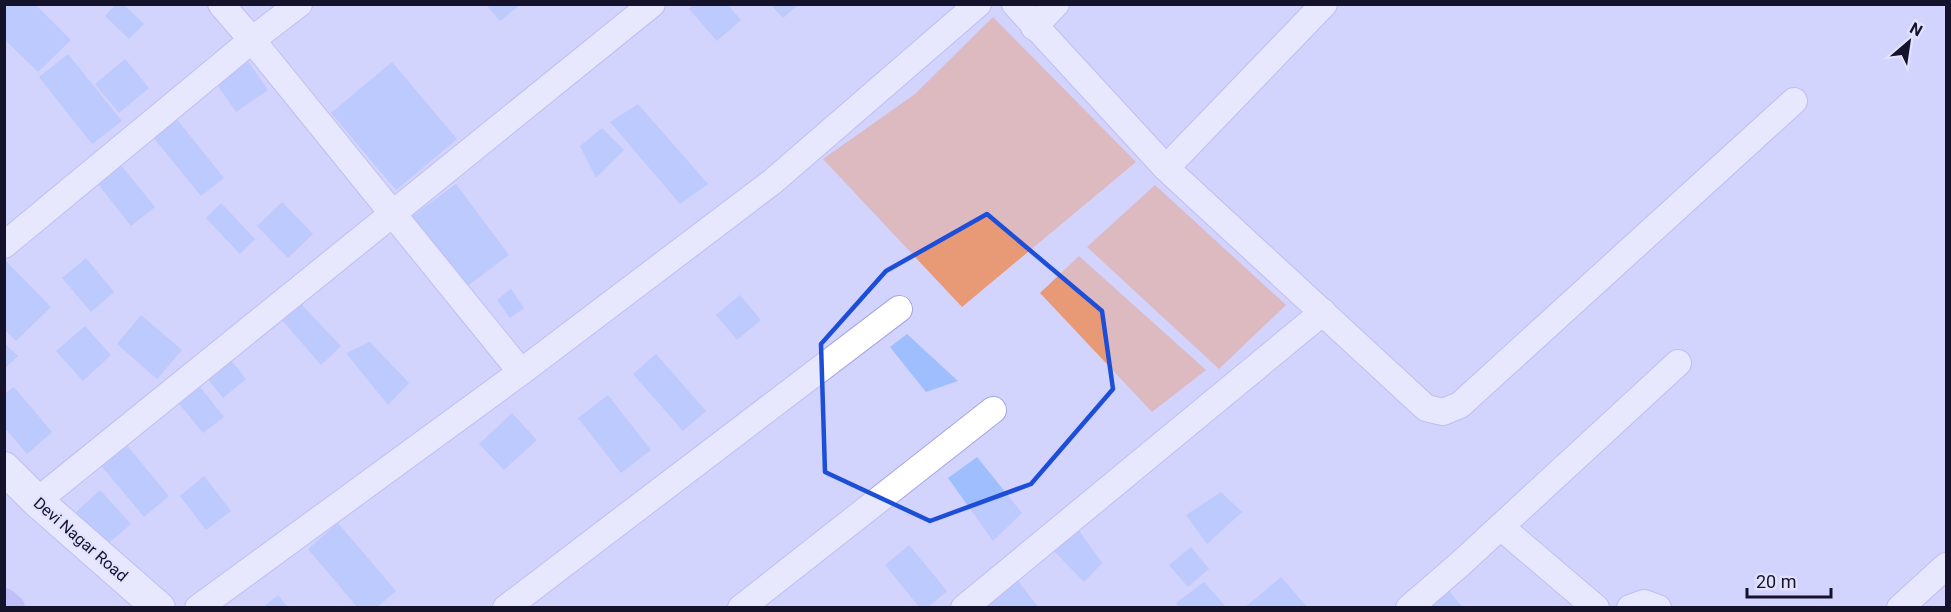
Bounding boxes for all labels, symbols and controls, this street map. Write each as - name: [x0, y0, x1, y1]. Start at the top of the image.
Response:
- north arrow: [1879, 12, 1939, 72]
- text: N: [1906, 18, 1926, 40]
- street label: Devi Nagar Road: [30, 493, 132, 585]
- scale bar: [1747, 561, 1831, 599]
- text: 20 m: [1756, 571, 1796, 592]

